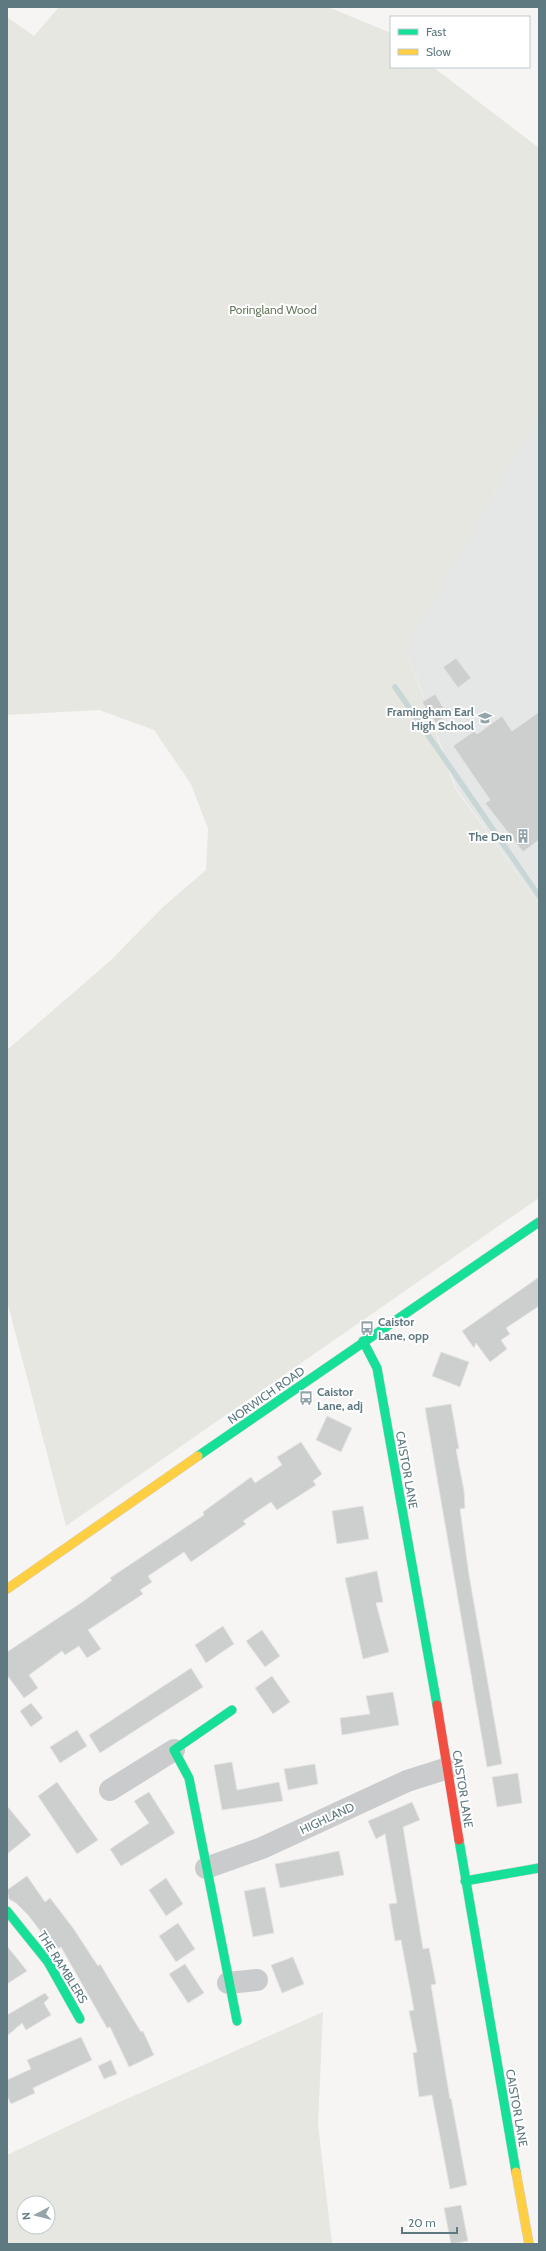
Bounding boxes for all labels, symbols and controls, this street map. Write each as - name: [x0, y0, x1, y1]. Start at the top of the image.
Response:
- legend: [390, 16, 530, 68]
- text: Fast: [426, 24, 446, 39]
- text: Slow: [426, 44, 451, 59]
- park label: Poringland Wood: [229, 302, 317, 317]
- place label: Framingham Earl High School: [387, 704, 474, 733]
- school or university icon: Framingham Earl High School: [477, 710, 493, 726]
- building icon: The Den: [515, 828, 531, 844]
- place label: The Den: [469, 829, 512, 844]
- place label: Caistor Lane, opp: [378, 1314, 429, 1343]
- bus stop icon: Caistor Lane, opp: [359, 1320, 375, 1336]
- street label: NORWICH ROAD: [225, 1363, 308, 1427]
- place label: Caistor Lane, adj: [317, 1384, 363, 1413]
- bus stop icon: Caistor Lane, adj: [298, 1390, 314, 1406]
- street label: CAISTOR LANE: [393, 1430, 421, 1510]
- street label: CAISTOR LANE: [449, 1749, 477, 1829]
- street label: HIGHLAND: [297, 1799, 357, 1837]
- street label: THE RAMBLERS: [35, 1928, 91, 2006]
- street label: CAISTOR LANE: [503, 2068, 531, 2148]
- north arrow: [16, 2195, 56, 2235]
- scale bar: [402, 2209, 457, 2235]
- text: N: [19, 2212, 33, 2221]
- text: 20 m: [408, 2215, 436, 2230]

